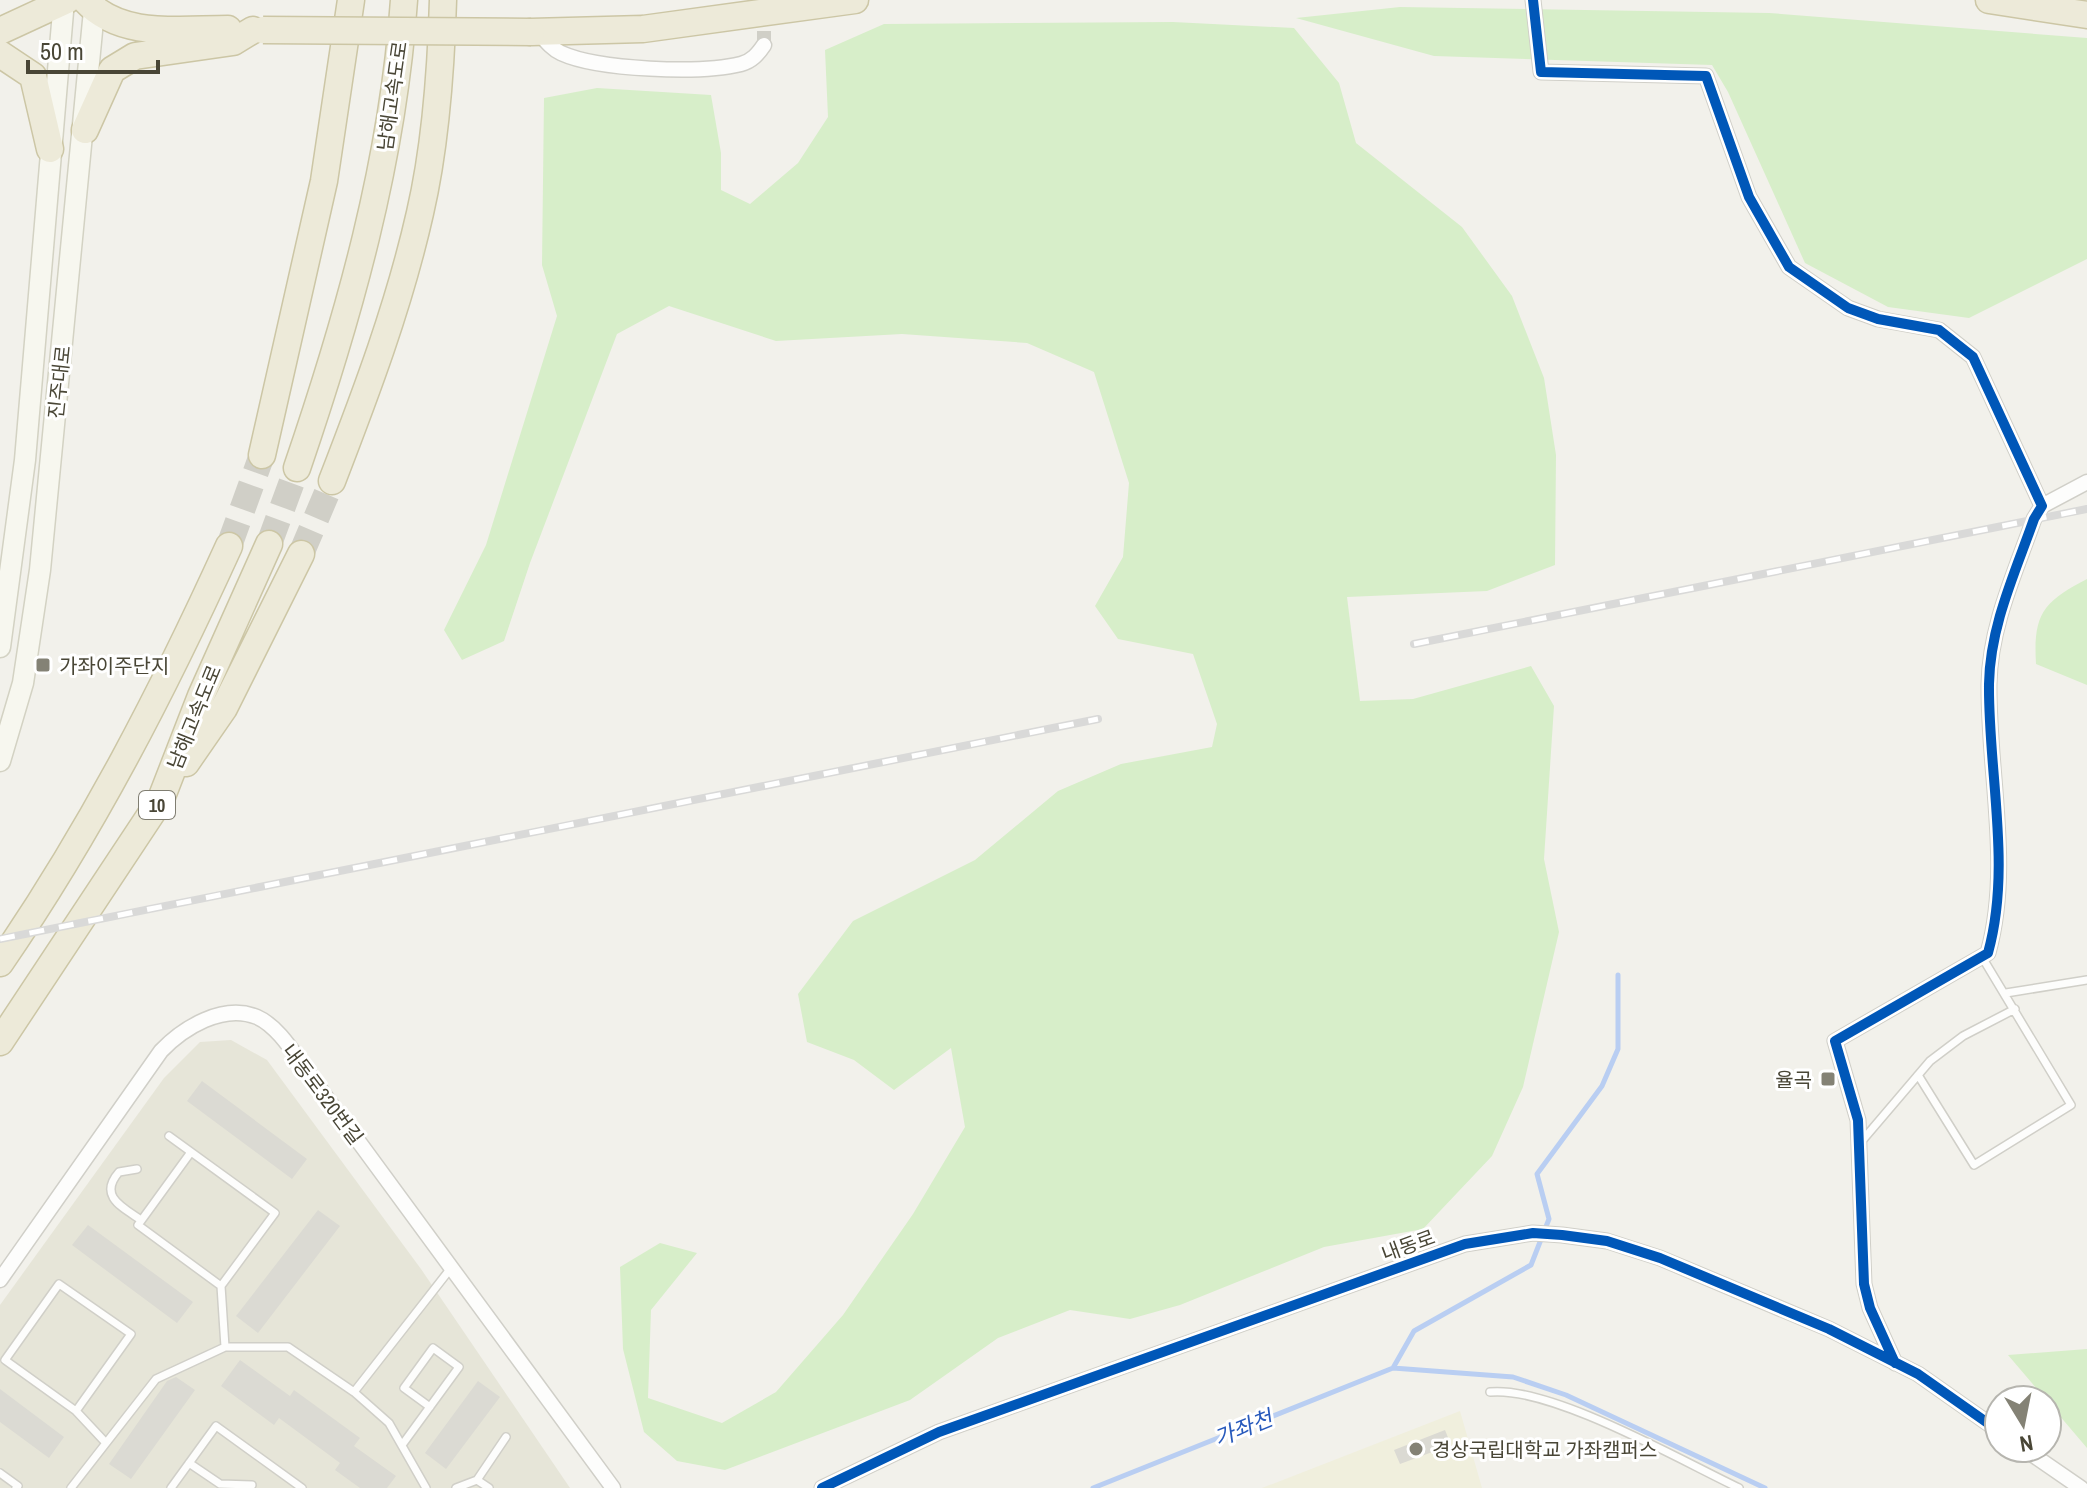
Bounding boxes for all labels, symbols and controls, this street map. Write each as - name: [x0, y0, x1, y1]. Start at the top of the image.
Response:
- scale bar: [28, 24, 158, 74]
- text: 50 m: [40, 35, 84, 67]
- street label: 남해고속도로: [371, 39, 413, 153]
- street label: 진주대로: [42, 344, 76, 420]
- place label: 가좌이주단지: [59, 652, 169, 679]
- marker: 가좌이주단지: [34, 656, 52, 674]
- street label: 남해고속도로: [161, 661, 227, 773]
- road number: 10: [139, 791, 175, 819]
- street label: 내동로320번길: [276, 1038, 370, 1150]
- place label: 율곡: [1775, 1066, 1812, 1093]
- marker: 율곡: [1819, 1070, 1837, 1088]
- street label: 내동로: [1377, 1223, 1439, 1267]
- north arrow: [1983, 1384, 2063, 1464]
- water label: 가좌천: [1209, 1402, 1279, 1453]
- text: N: [2017, 1428, 2035, 1460]
- place label: 경상국립대학교 가좌캠퍼스: [1432, 1436, 1657, 1463]
- marker: 경상국립대학교 가좌캠퍼스: [1407, 1440, 1425, 1458]

